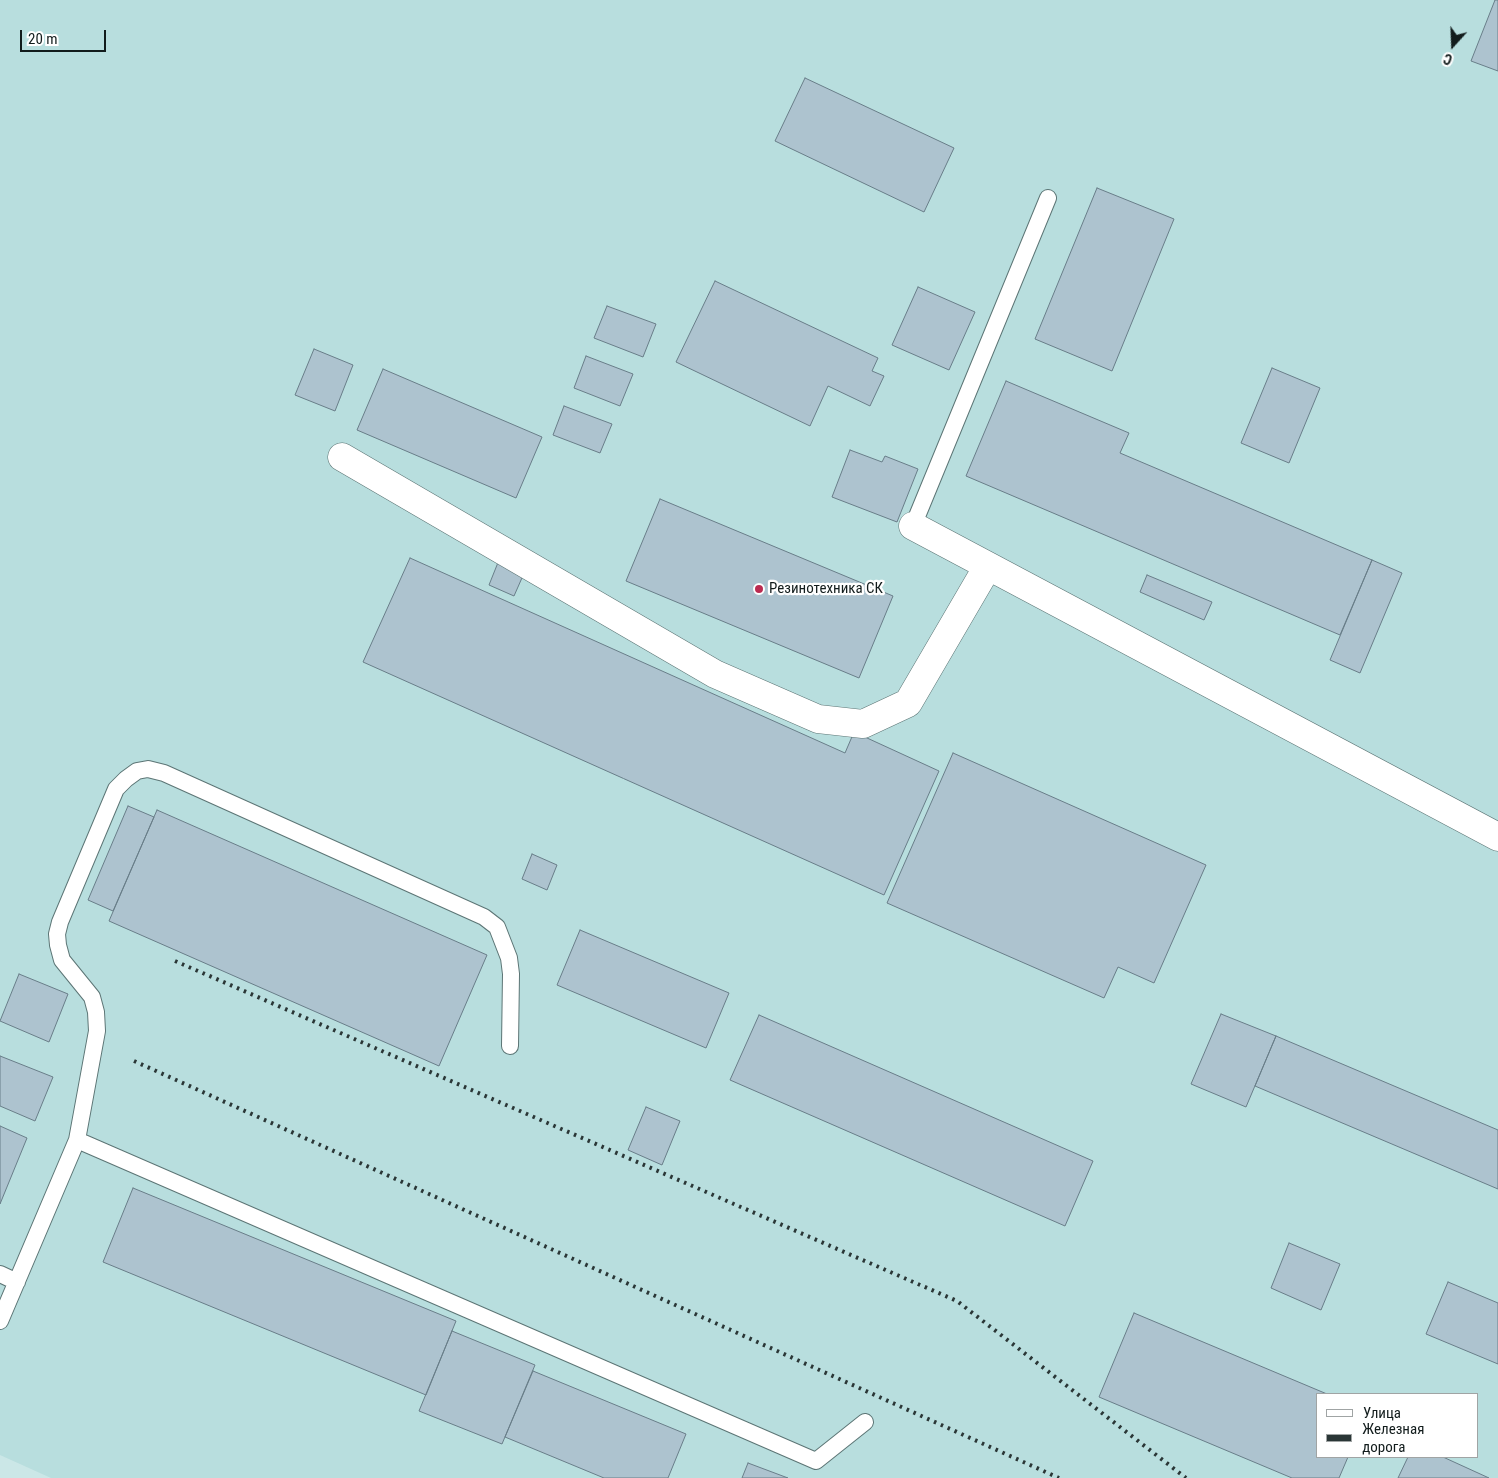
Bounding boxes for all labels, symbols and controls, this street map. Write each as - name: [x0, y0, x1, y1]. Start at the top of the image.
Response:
- scale bar: [22, 20, 109, 52]
- north arrow: [1428, 20, 1478, 70]
- text: 20 m: [28, 30, 58, 48]
- text: С: [1441, 50, 1454, 68]
- place label: Резинотехника СК: [769, 580, 883, 598]
- marker: Резинотехника СК: [753, 583, 765, 595]
- legend: [1316, 1393, 1478, 1458]
- text: Улица: [1363, 1404, 1401, 1422]
- text: Железная дорога: [1362, 1420, 1424, 1456]

